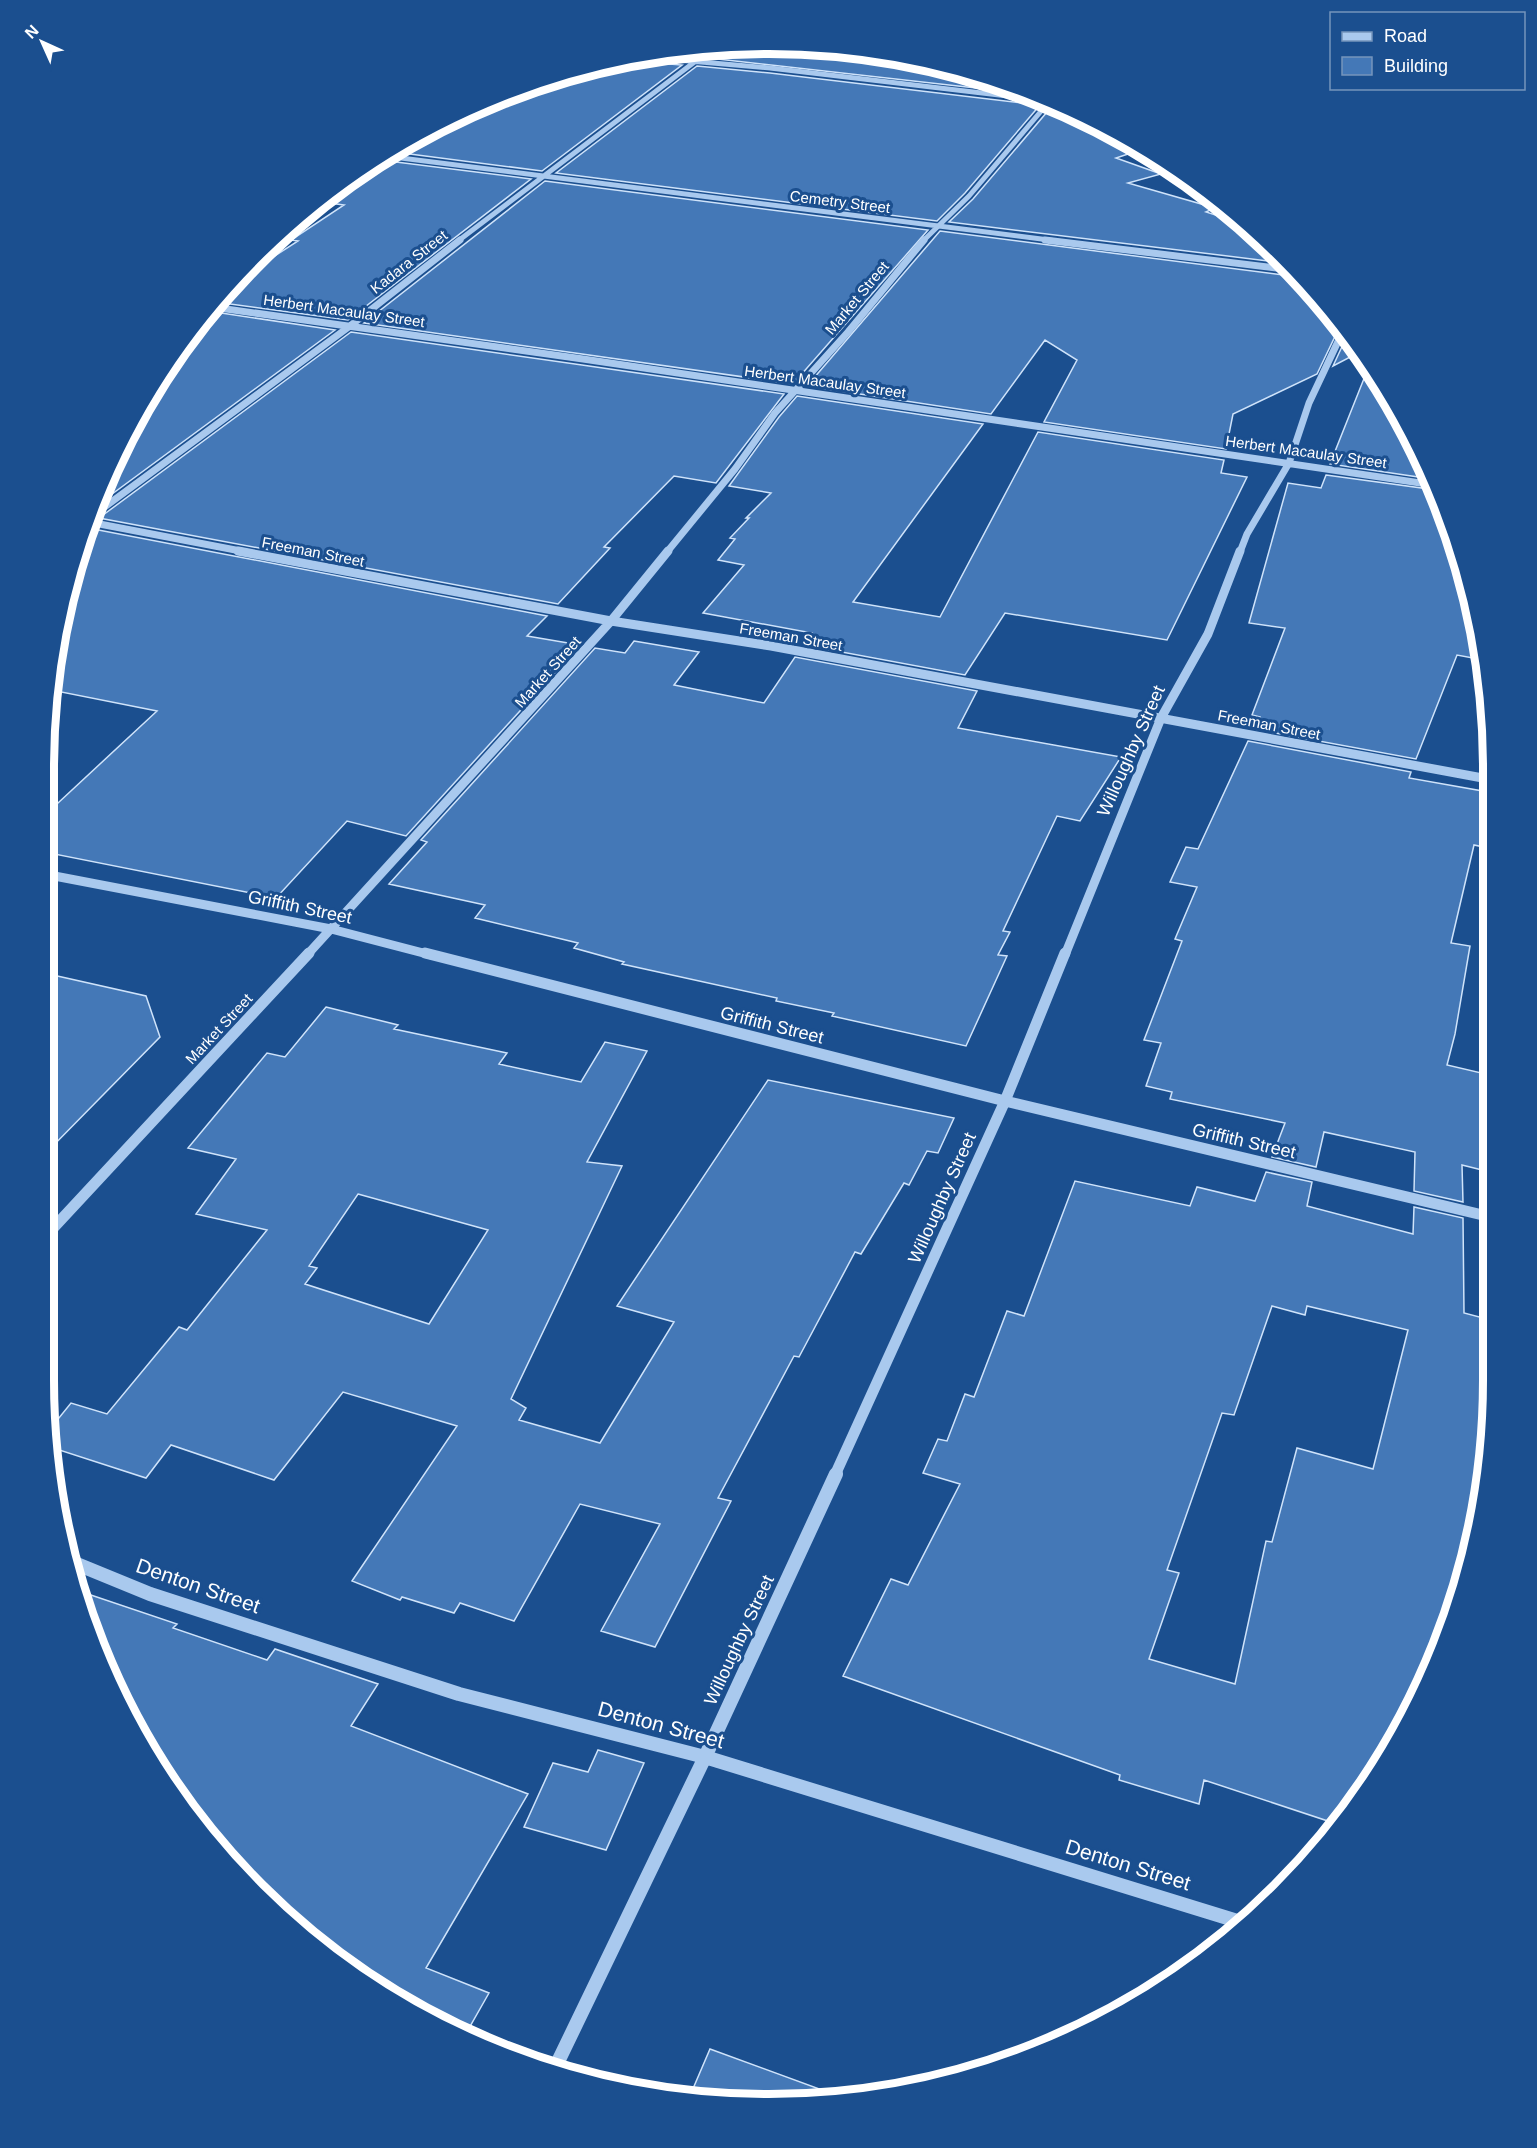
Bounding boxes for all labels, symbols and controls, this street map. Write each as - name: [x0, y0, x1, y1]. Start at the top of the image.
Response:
- north arrow: [12, 12, 72, 72]
- legend: [1330, 12, 1525, 90]
- text: N: [22, 22, 42, 42]
- text: Road: [1384, 26, 1427, 46]
- text: Building: [1384, 56, 1448, 76]
- street label: Cemetry Street: [789, 187, 892, 216]
- street label: Kadara Street: [367, 226, 451, 297]
- street label: Market Street: [821, 257, 893, 338]
- street label: Herbert Macaulay Street: [262, 291, 427, 330]
- street label: Herbert Macaulay Street: [743, 362, 908, 401]
- street label: Herbert Macaulay Street: [1224, 432, 1389, 471]
- street label: Freeman Street: [260, 533, 367, 570]
- street label: Freeman Street: [738, 619, 845, 654]
- street label: Market Street: [511, 632, 585, 711]
- street label: Willoughby Street: [1093, 682, 1169, 820]
- street label: Freeman Street: [1216, 706, 1323, 743]
- street label: Griffith Street: [246, 886, 354, 928]
- street label: Market Street: [182, 989, 256, 1067]
- street label: Griffith Street: [718, 1003, 826, 1047]
- street label: Griffith Street: [1190, 1119, 1298, 1163]
- street label: Willoughby Street: [904, 1129, 980, 1267]
- street label: Denton Street: [133, 1554, 263, 1618]
- street label: Willoughby Street: [700, 1572, 778, 1708]
- street label: Denton Street: [596, 1697, 727, 1752]
- street label: Denton Street: [1063, 1835, 1194, 1895]

